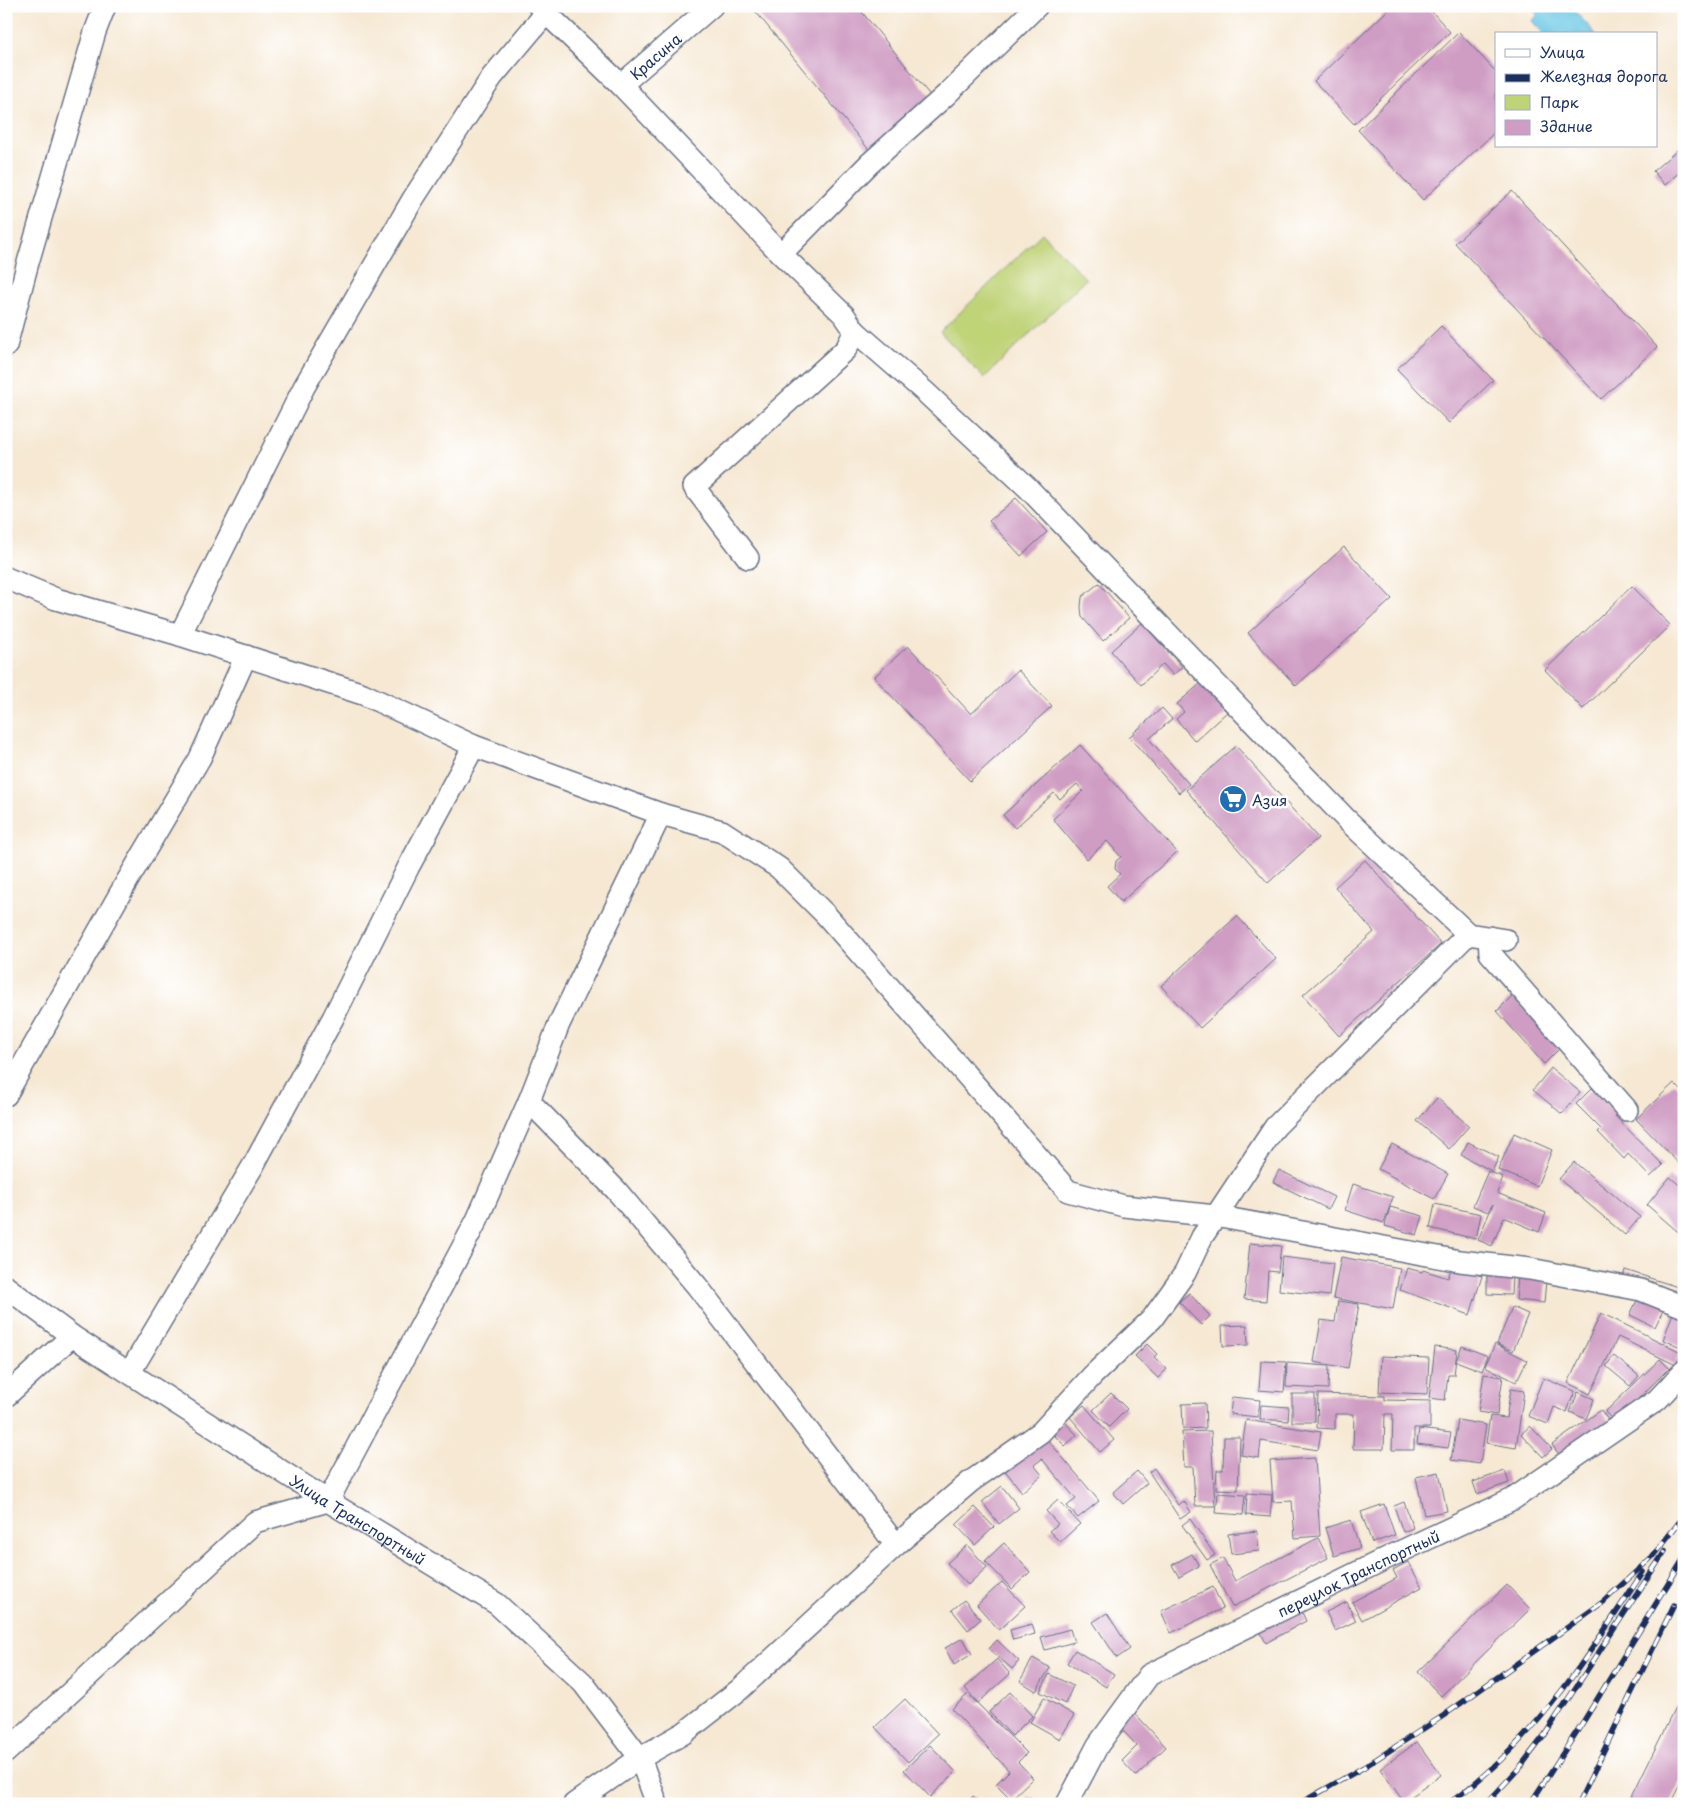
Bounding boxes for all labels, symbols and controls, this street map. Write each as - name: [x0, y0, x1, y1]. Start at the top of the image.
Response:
- street label: Красина: [624, 26, 686, 84]
- legend: [1495, 32, 1658, 148]
- text: Улица: [1540, 40, 1585, 63]
- text: Железная дорога: [1540, 64, 1668, 87]
- text: Парк: [1540, 90, 1579, 113]
- text: Здание: [1540, 114, 1593, 137]
- supermarket icon: Азия: [1218, 784, 1248, 814]
- place label: Азия: [1252, 788, 1287, 811]
- street label: Улица Транспортный: [286, 1468, 431, 1570]
- street label: переулок Транспортный: [1273, 1524, 1443, 1622]

